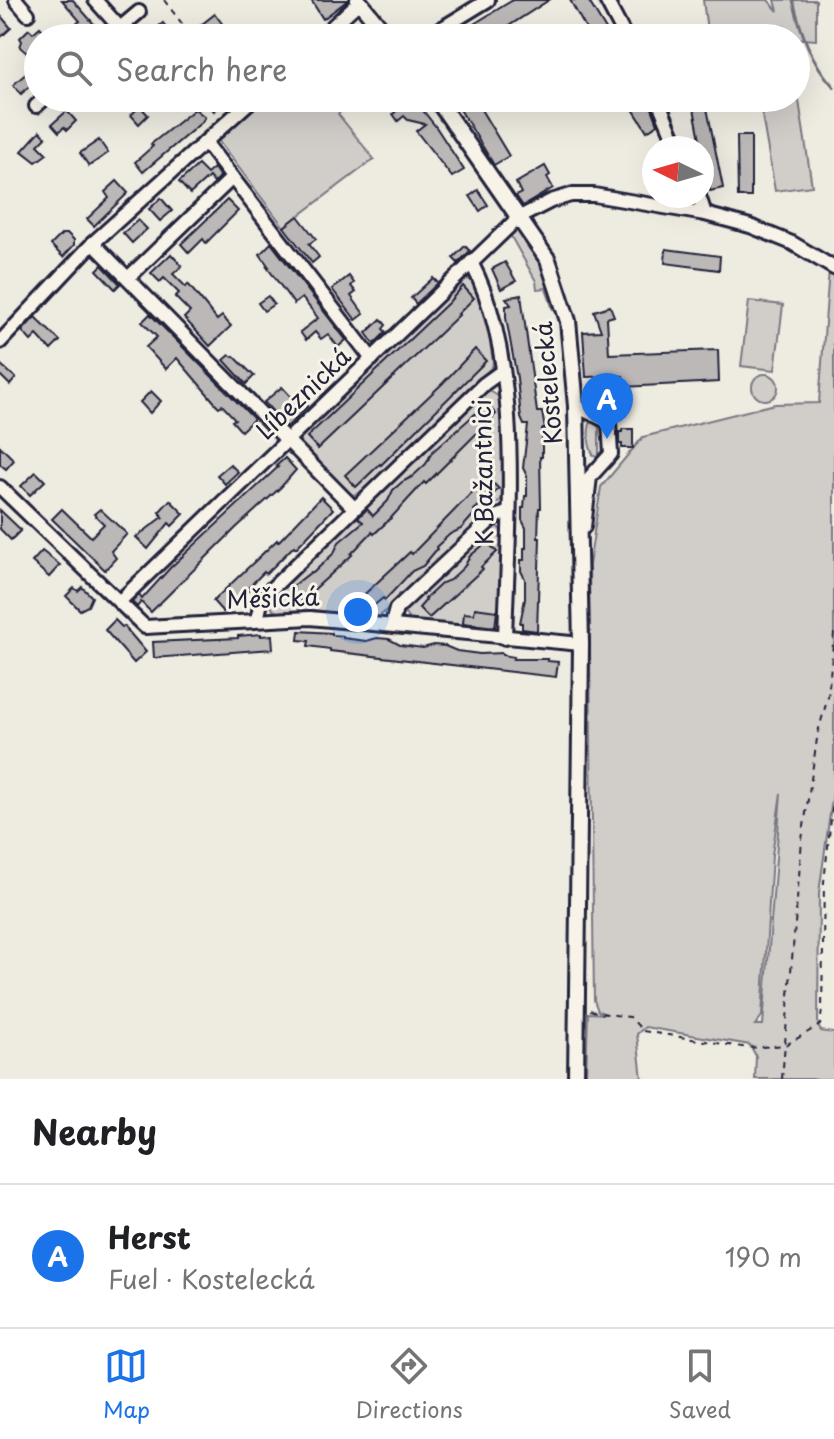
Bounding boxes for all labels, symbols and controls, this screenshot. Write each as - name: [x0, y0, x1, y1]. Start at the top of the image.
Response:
- search box: [24, 24, 810, 112]
- icon: search: [52, 46, 96, 90]
- text: Search here: [116, 46, 288, 91]
- north arrow: [642, 136, 714, 208]
- street label: Kostelecká: [524, 320, 570, 446]
- street label: Líbeznická: [247, 338, 358, 447]
- pin: A: [581, 373, 633, 439]
- street label: K Bažantnici: [463, 399, 501, 546]
- street label: Měšická: [226, 577, 320, 617]
- your location: [338, 592, 378, 632]
- text: Nearby: [32, 1105, 157, 1157]
- text: Herst: [108, 1214, 191, 1259]
- text: A: [48, 1237, 68, 1276]
- text: 190 m: [725, 1237, 802, 1276]
- text: Fuel · Kostelecká: [108, 1259, 315, 1298]
- tab: Map: [103, 1344, 150, 1425]
- tab: Directions: [356, 1344, 463, 1425]
- tab: Saved: [669, 1344, 731, 1425]

